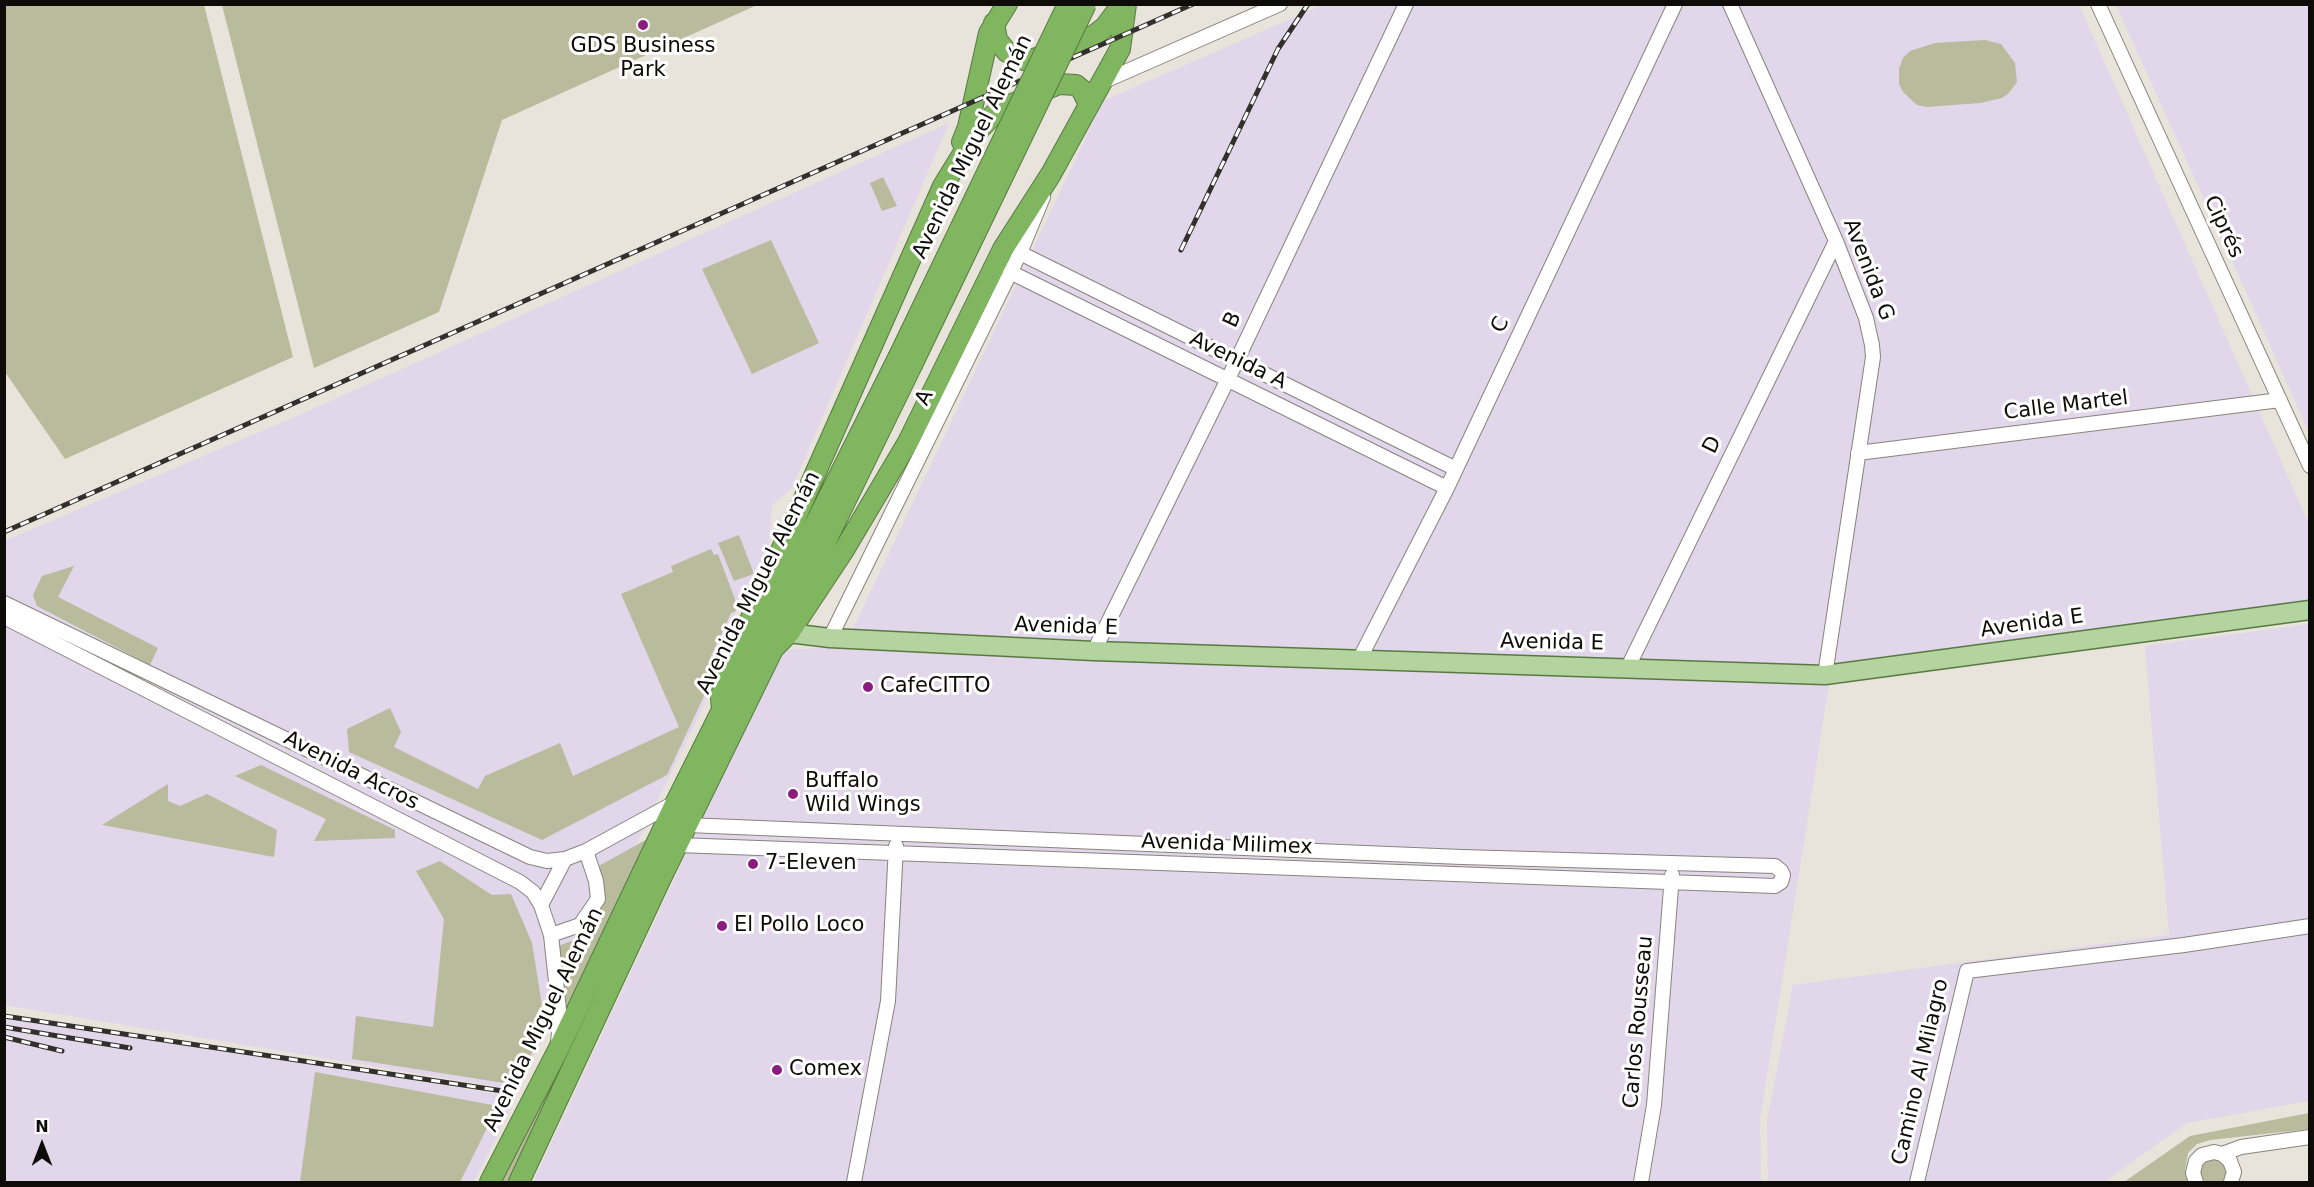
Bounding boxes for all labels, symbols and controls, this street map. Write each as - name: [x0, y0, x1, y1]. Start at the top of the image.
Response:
- marker: GDS Business Park: [636, 18, 650, 32]
- street label: Avenida Miguel Alemán: [908, 31, 1038, 263]
- place label: GDS Business Park: [570, 34, 716, 84]
- street label: Ciprés: [2198, 192, 2248, 262]
- street label: Avenida G: [1837, 216, 1899, 324]
- street label: B: [1219, 308, 1247, 332]
- street label: C: [1486, 313, 1516, 337]
- street label: Avenida A: [1185, 327, 1291, 395]
- street label: A: [911, 386, 939, 410]
- street label: Calle Martel: [2002, 386, 2130, 426]
- street label: D: [1698, 432, 1728, 458]
- street label: Avenida Miguel Alemán: [692, 468, 826, 698]
- street label: Avenida E: [1979, 604, 2085, 644]
- street label: Avenida E: [1014, 613, 1118, 641]
- street label: Avenida E: [1500, 629, 1604, 657]
- place label: CafeCITTO: [880, 674, 991, 700]
- marker: CafeCITTO: [861, 680, 875, 694]
- street label: Avenida Acros: [279, 726, 423, 816]
- place label: Buffalo Wild Wings: [805, 769, 921, 819]
- marker: Buffalo Wild Wings: [786, 787, 800, 801]
- street label: Avenida Milimex: [1141, 829, 1313, 861]
- place label: 7-Eleven: [765, 851, 857, 877]
- marker: 7-Eleven: [746, 857, 760, 871]
- street label: Avenida Miguel Alemán: [479, 904, 609, 1136]
- place label: El Pollo Loco: [734, 913, 864, 939]
- marker: El Pollo Loco: [715, 919, 729, 933]
- street label: Carlos Rousseau: [1619, 935, 1659, 1109]
- street label: Camino Al Milagro: [1887, 976, 1955, 1168]
- place label: Comex: [789, 1057, 862, 1083]
- marker: Comex: [770, 1063, 784, 1077]
- north arrow: [12, 1115, 72, 1175]
- text: N: [35, 1117, 49, 1136]

